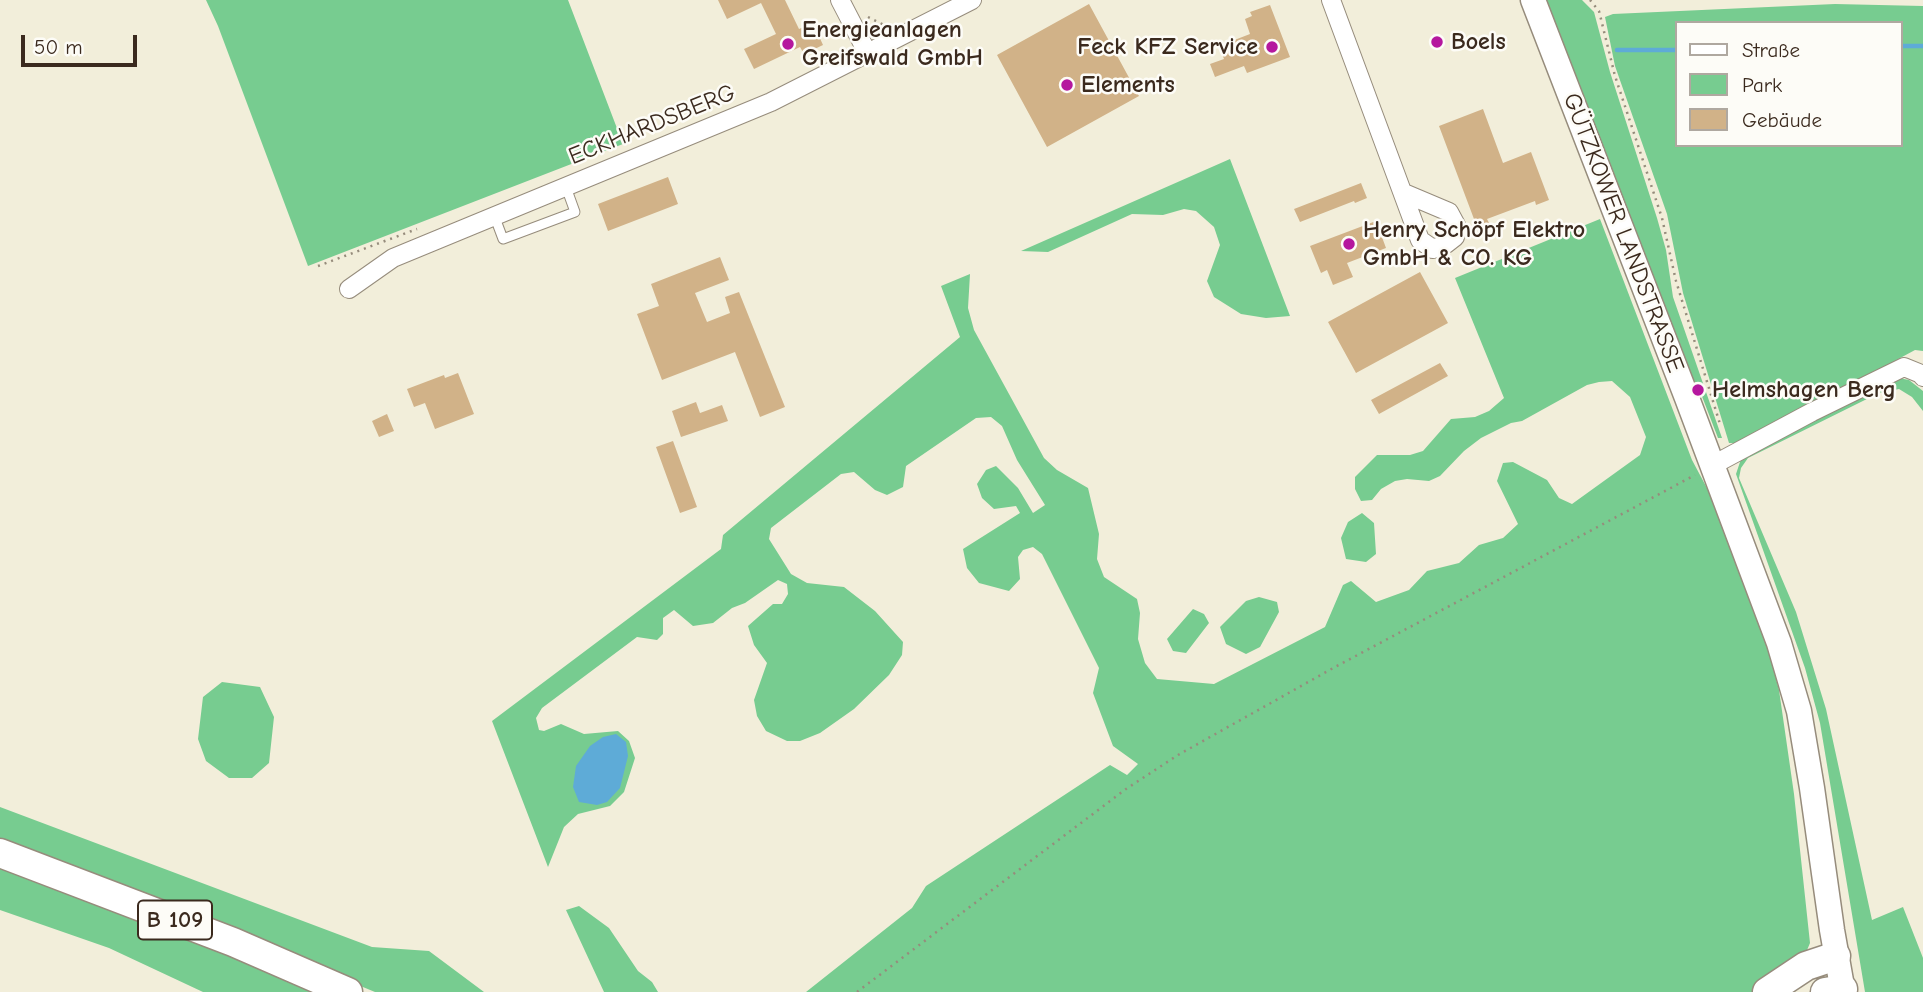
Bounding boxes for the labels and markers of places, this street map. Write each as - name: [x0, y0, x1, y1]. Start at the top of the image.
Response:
- place label: Energieanlagen Greifswald GmbH: [802, 16, 983, 72]
- place label: Boels: [1451, 28, 1506, 56]
- place label: Feck KFZ Service: [1077, 33, 1258, 61]
- marker: Boels: [1429, 34, 1445, 50]
- marker: Energieanlagen Greifswald GmbH: [780, 36, 796, 52]
- marker: Feck KFZ Service: [1264, 39, 1280, 55]
- place label: Elements: [1081, 71, 1175, 99]
- marker: Elements: [1059, 77, 1075, 93]
- place label: Henry Schöpf Elektro GmbH & CO. KG: [1363, 216, 1585, 272]
- marker: Henry Schöpf Elektro GmbH & CO. KG: [1341, 236, 1357, 252]
- place label: Helmshagen Berg: [1712, 376, 1896, 404]
- marker: Helmshagen Berg: [1690, 382, 1706, 398]

